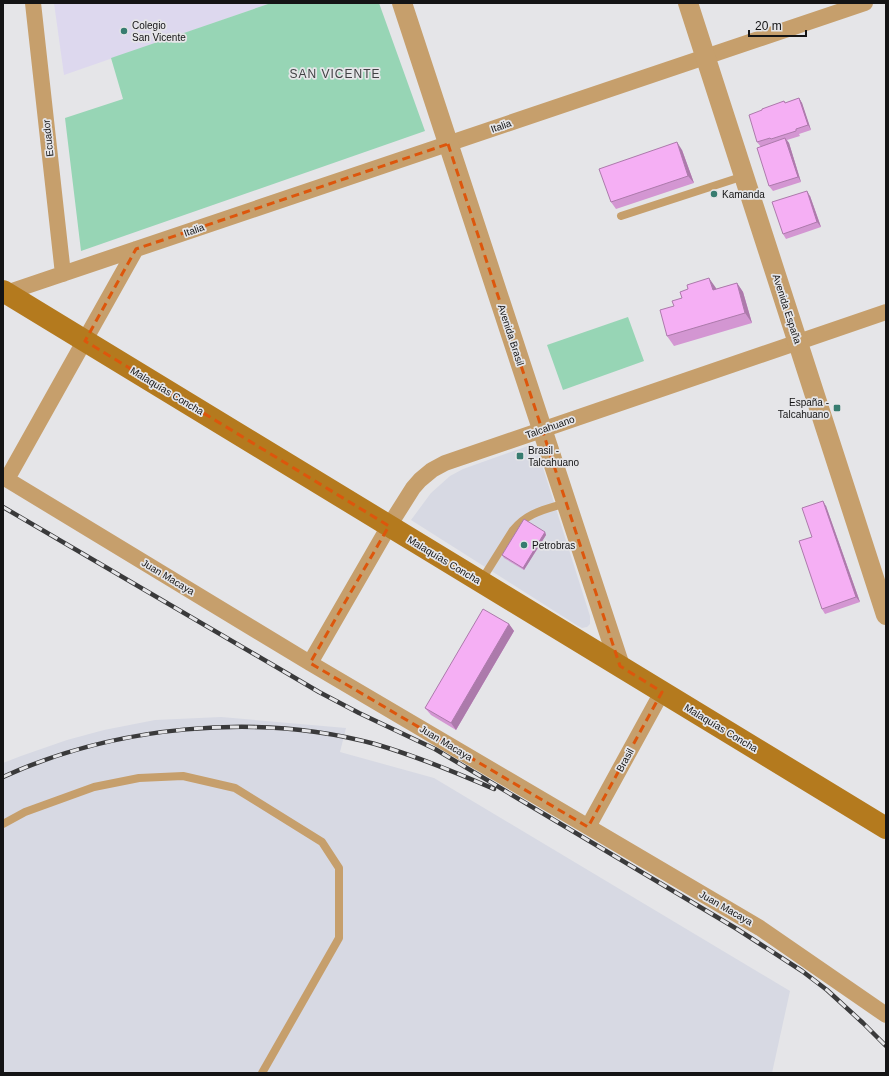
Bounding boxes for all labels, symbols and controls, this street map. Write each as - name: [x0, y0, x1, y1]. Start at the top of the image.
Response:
- scale bar: [749, 12, 806, 38]
- text: 20 m: [755, 19, 782, 33]
- place label: Colegio San Vicente: [132, 20, 186, 43]
- marker: Colegio San Vicente: [119, 26, 129, 36]
- district label: SAN VICENTE: [289, 67, 381, 81]
- street label: Italia: [489, 117, 513, 135]
- street label: Ecuador: [41, 118, 55, 157]
- marker: Kamanda: [709, 189, 719, 199]
- place label: Kamanda: [722, 189, 765, 200]
- street label: Italia: [182, 221, 206, 239]
- street label: Avenida España: [771, 273, 804, 346]
- street label: Avenida Brasil: [496, 303, 526, 367]
- street label: Malaquías Concha: [128, 365, 206, 417]
- place label: España - Talcahuano: [778, 397, 829, 420]
- marker: España - Talcahuano: [832, 403, 842, 413]
- street label: Talcahuano: [524, 413, 576, 441]
- place label: Brasil - Talcahuano: [528, 445, 580, 468]
- marker: Brasil - Talcahuano: [515, 451, 525, 461]
- street label: Malaquías Concha: [405, 534, 483, 586]
- marker: Petrobras: [519, 540, 529, 550]
- place label: Petrobras: [532, 540, 575, 551]
- street label: Juan Macaya: [140, 557, 197, 597]
- street label: Malaquías Concha: [682, 702, 760, 754]
- street label: Juan Macaya: [418, 723, 475, 763]
- street label: Brasil: [614, 746, 636, 774]
- street label: Juan Macaya: [697, 888, 755, 928]

